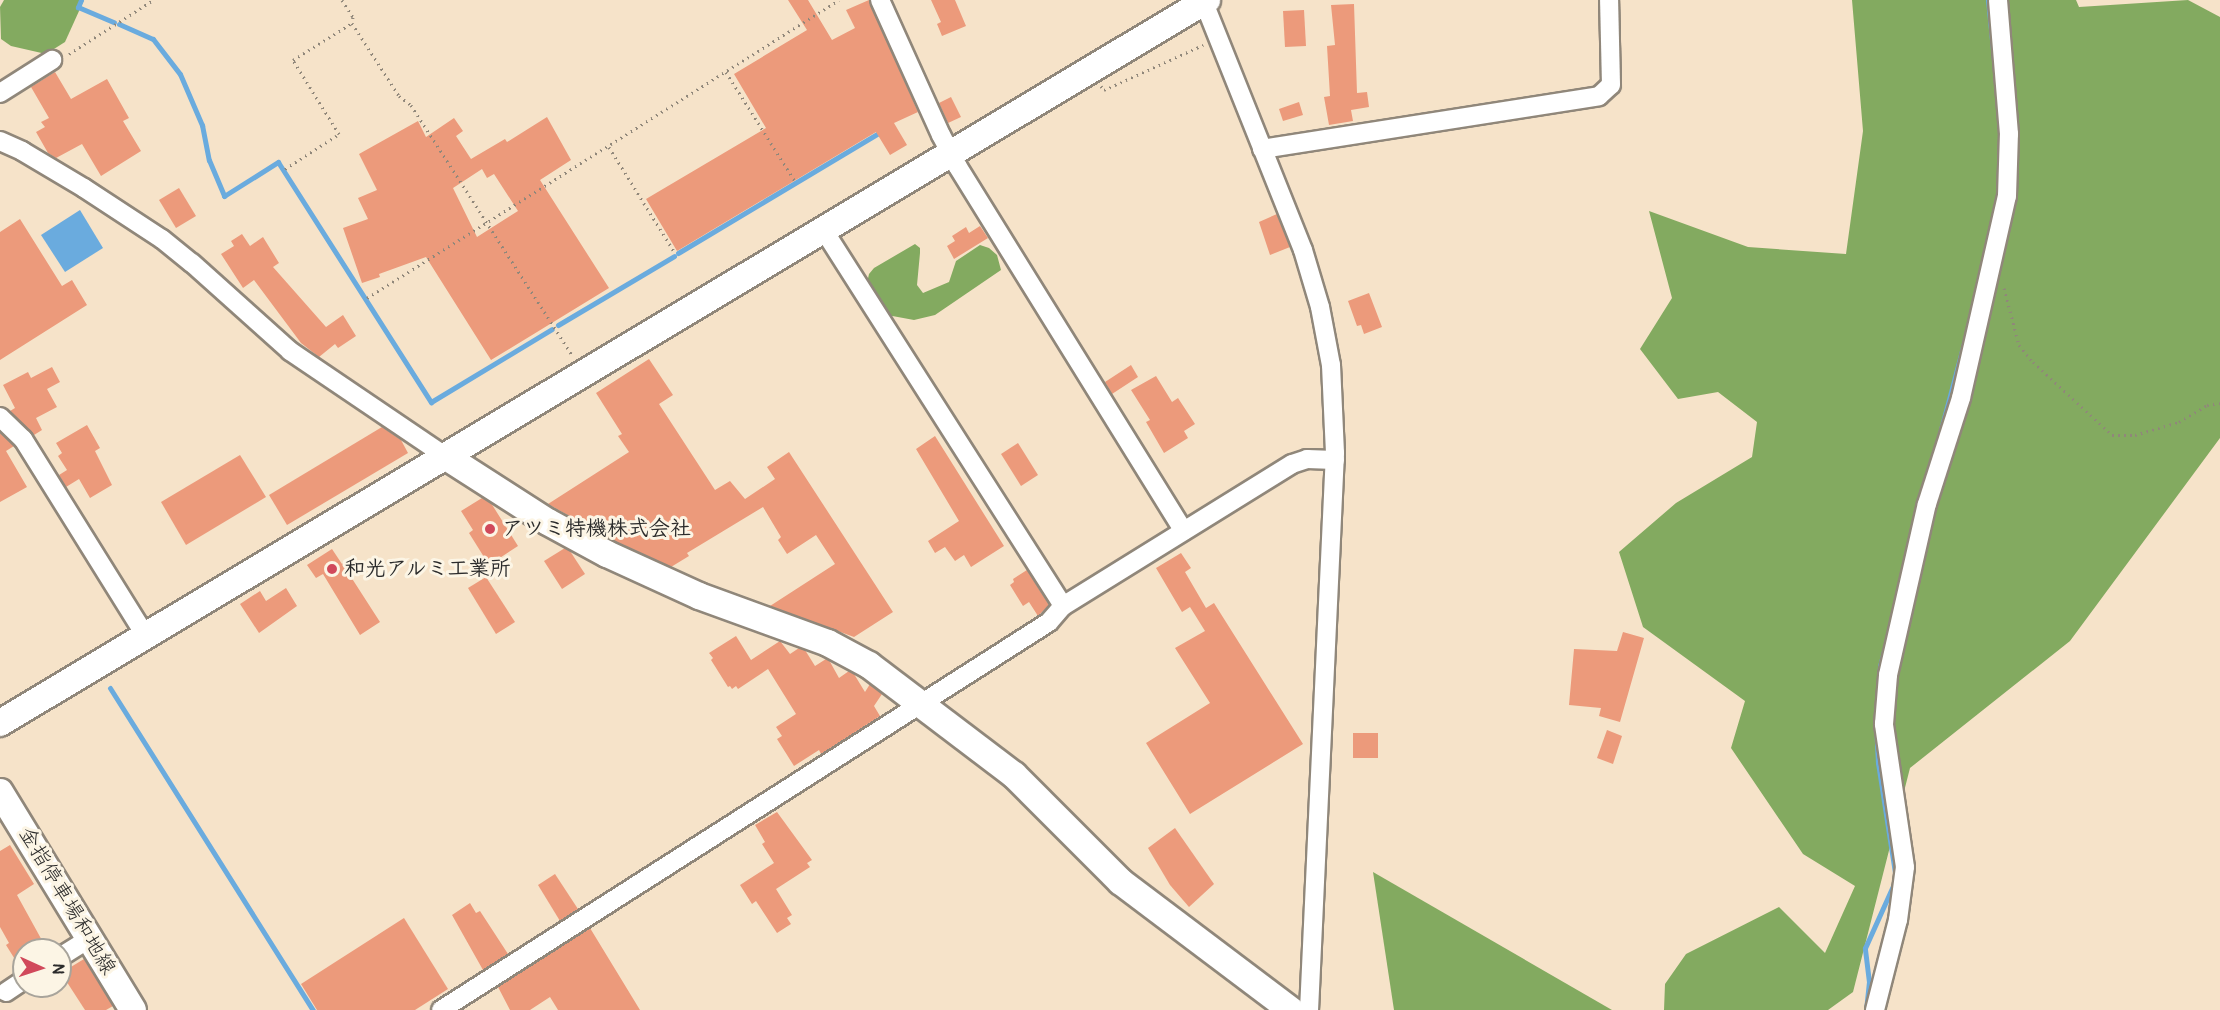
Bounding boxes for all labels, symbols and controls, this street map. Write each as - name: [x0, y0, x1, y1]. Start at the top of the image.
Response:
- place label: アツミ特機株式会社: [502, 516, 691, 542]
- marker: アツミ特機株式会社: [483, 522, 497, 536]
- place label: 和光アルミ工業所: [344, 556, 512, 582]
- marker: 和光アルミ工業所: [325, 562, 339, 576]
- street label: 金指停車場和地線: [13, 823, 121, 979]
- north arrow: [12, 938, 72, 998]
- text: N: [48, 963, 68, 975]

